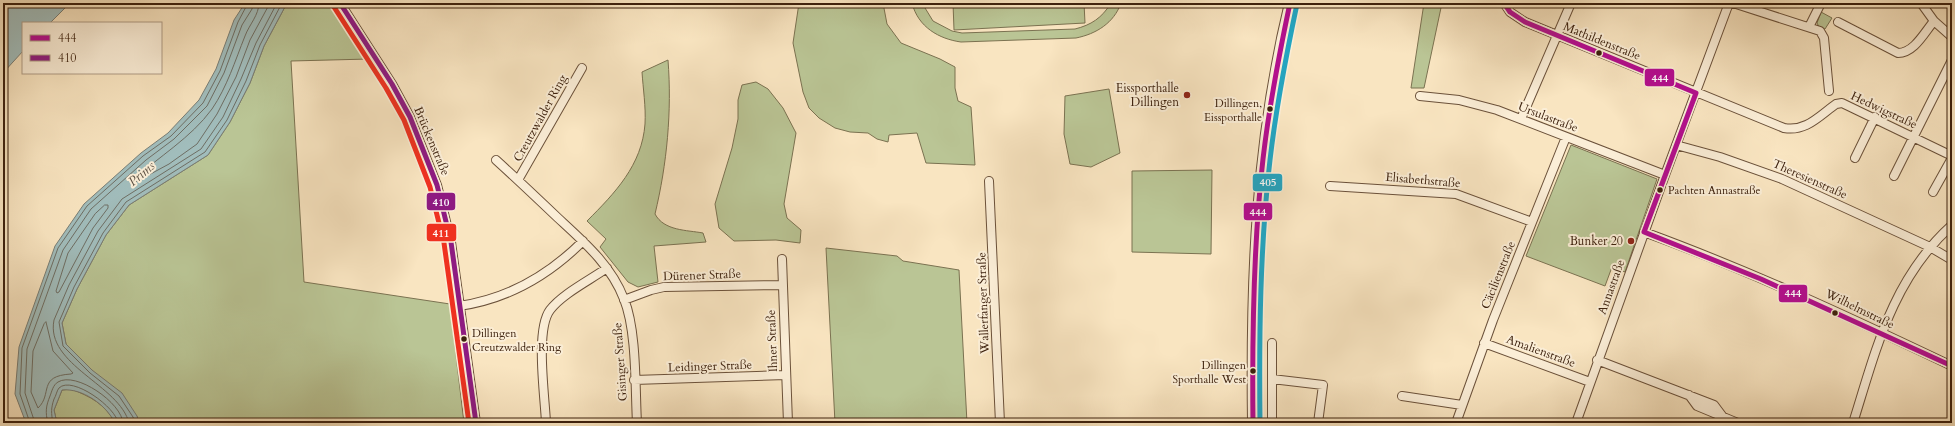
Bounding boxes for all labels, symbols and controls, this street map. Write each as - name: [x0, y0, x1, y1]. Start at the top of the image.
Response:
- street label: Mathildenstraße: [1561, 18, 1643, 64]
- legend: [22, 22, 162, 74]
- text: 444: [58, 30, 76, 46]
- unlabelled marker: [1594, 48, 1604, 58]
- text: 410: [58, 50, 76, 66]
- line badge: 444: [1644, 68, 1675, 87]
- street label: Creutzwalder Ring: [509, 71, 571, 164]
- text: 444: [1652, 71, 1669, 86]
- place label: Eissporthalle Dillingen: [1116, 80, 1179, 110]
- street label: Hedwigstraße: [1848, 88, 1920, 132]
- marker: Eissporthalle Dillingen: [1182, 90, 1192, 100]
- place label: Dillingen, Eissporthalle: [1204, 96, 1262, 125]
- street label: Ursulastraße: [1516, 98, 1580, 136]
- street label: Brückenstraße: [410, 104, 454, 178]
- marker: Dillingen, Eissporthalle: [1265, 104, 1275, 114]
- street label: Theresienstraße: [1770, 155, 1850, 203]
- water label: Prims: [124, 157, 159, 190]
- street label: Elisabethstraße: [1385, 169, 1461, 191]
- line badge: 405: [1252, 173, 1283, 192]
- text: 405: [1260, 175, 1277, 190]
- place label: Pachten Annastraße: [1668, 183, 1761, 198]
- marker: Pachten Annastraße: [1655, 185, 1665, 195]
- line badge: 410: [426, 192, 456, 211]
- text: 410: [433, 195, 450, 210]
- line badge: 444: [1243, 202, 1273, 221]
- text: 444: [1250, 205, 1267, 220]
- line badge: 411: [426, 223, 457, 242]
- text: 411: [433, 226, 449, 241]
- place label: Bunker 20: [1570, 233, 1623, 249]
- marker: Bunker 20: [1626, 236, 1636, 246]
- street label: Cäcilienstraße: [1477, 239, 1519, 311]
- street label: Wallerfanger Straße: [973, 252, 993, 355]
- street label: Annastraße: [1594, 257, 1628, 317]
- street label: Dürener Straße: [663, 266, 741, 284]
- line badge: 444: [1778, 284, 1808, 303]
- street label: Wilhelmstraße: [1822, 285, 1897, 333]
- text: 444: [1785, 286, 1802, 301]
- unlabelled marker: [1830, 308, 1840, 318]
- street label: Ihner Straße: [763, 309, 781, 373]
- street label: Gisinger Straße: [609, 322, 631, 402]
- place label: Dillingen Creutzwalder Ring: [472, 326, 562, 355]
- street label: Amalienstraße: [1504, 331, 1578, 371]
- marker: Dillingen Creutzwalder Ring: [459, 334, 469, 344]
- street label: Leidinger Straße: [668, 357, 752, 375]
- place label: Dillingen Sporthalle West: [1173, 358, 1247, 387]
- marker: Dillingen Sporthalle West: [1248, 366, 1258, 376]

